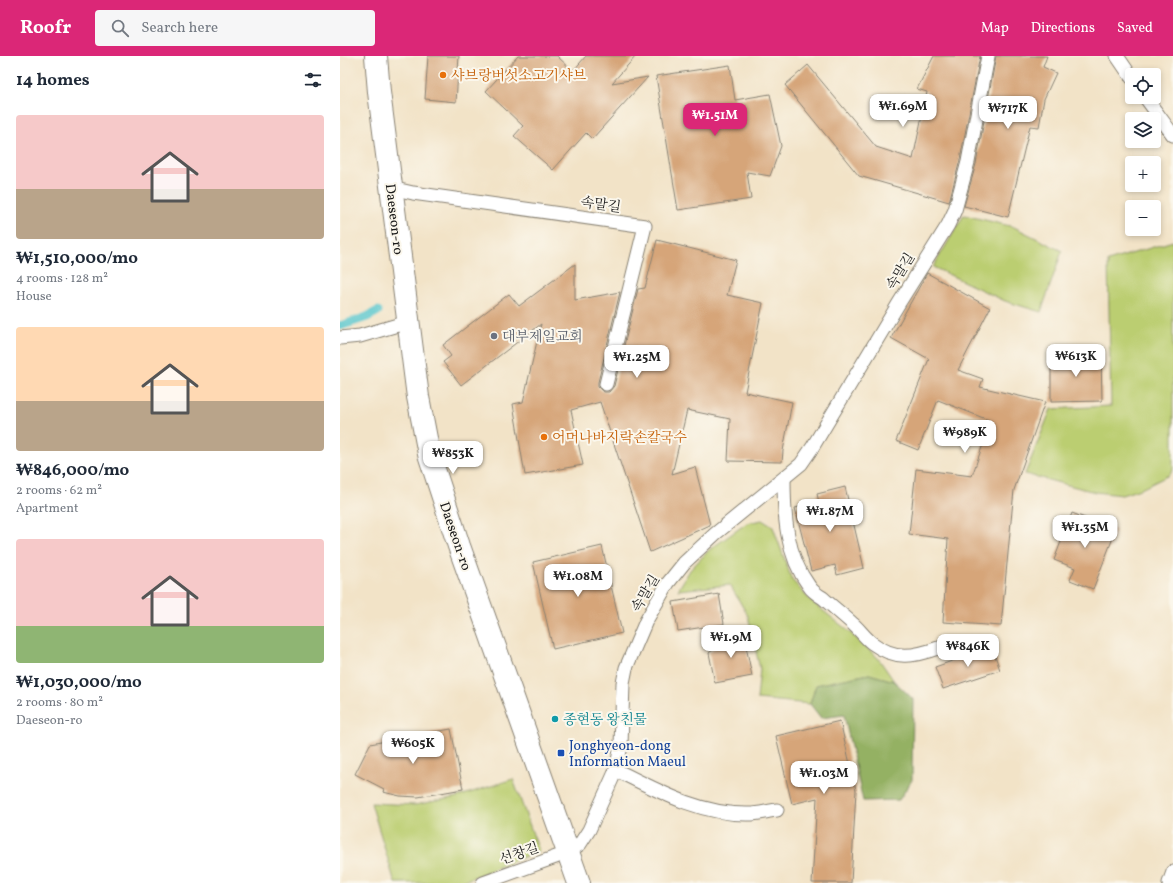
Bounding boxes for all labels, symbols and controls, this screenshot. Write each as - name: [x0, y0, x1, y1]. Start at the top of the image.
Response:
- search box: [95, 10, 375, 46]
- text: Roofr: [20, 15, 71, 41]
- icon: search: [109, 17, 131, 39]
- text: Search here: [141, 18, 218, 39]
- text: Map: [981, 19, 1009, 38]
- text: Directions: [1031, 19, 1095, 38]
- text: Saved: [1117, 19, 1153, 38]
- place label: 샤브랑버섯소고기샤브: [451, 67, 587, 86]
- map controls: [1125, 68, 1161, 236]
- button: locate: [1125, 68, 1161, 104]
- text: 14 homes: [16, 69, 90, 92]
- icon: filters: [302, 69, 324, 91]
- marker: 샤브랑버섯소고기샤브: [438, 70, 448, 80]
- pin: ₩1.69M: [870, 94, 936, 128]
- pin: ₩717K: [980, 96, 1036, 130]
- text: ₩1.69M: [879, 98, 927, 116]
- text: ₩717K: [988, 100, 1028, 118]
- pin: ₩1.51M: [682, 103, 748, 137]
- text: ₩1.51M: [692, 107, 738, 125]
- button: layers: [1125, 112, 1161, 148]
- icon: home: [134, 141, 206, 213]
- button: +: [1125, 156, 1161, 192]
- street label: Daeseon-ro: [380, 183, 407, 256]
- street label: 속말길: [579, 193, 622, 218]
- button: −: [1125, 200, 1161, 236]
- text: ₩1,510,000/mo: [16, 247, 138, 270]
- street label: 속말길: [882, 250, 920, 294]
- text: 4 rooms · 128 m²: [16, 270, 108, 288]
- text: House: [16, 288, 52, 306]
- place label: 대부제일교회: [502, 328, 583, 347]
- marker: 대부제일교회: [489, 331, 499, 341]
- pin: ₩613K: [1048, 344, 1104, 378]
- pin: ₩1.25M: [604, 345, 670, 379]
- text: ₩613K: [1055, 348, 1097, 366]
- text: ₩1.25M: [613, 349, 661, 367]
- icon: home: [134, 353, 206, 425]
- pin: ₩989K: [937, 420, 993, 454]
- text: ₩989K: [943, 424, 987, 442]
- place label: 어머나바지락손칼국수: [552, 429, 688, 448]
- marker: 어머나바지락손칼국수: [539, 432, 549, 442]
- pin: ₩853K: [425, 441, 481, 475]
- text: ₩853K: [432, 445, 474, 463]
- text: ₩846,000/mo: [16, 459, 129, 482]
- text: 2 rooms · 62 m²: [16, 482, 102, 500]
- pin: ₩1.87M: [797, 499, 863, 533]
- text: Apartment: [16, 500, 79, 518]
- street label: Daeseon-ro: [434, 500, 475, 573]
- text: ₩1.87M: [806, 503, 854, 521]
- pin: ₩1.35M: [1052, 515, 1118, 549]
- text: ₩1.35M: [1061, 519, 1109, 537]
- pin: ₩1.08M: [545, 564, 611, 598]
- icon: home: [134, 565, 206, 637]
- text: ₩1.08M: [553, 568, 603, 586]
- street label: 속말길: [628, 571, 665, 616]
- pin: ₩1.9M: [703, 625, 759, 659]
- text: ₩1.9M: [710, 629, 752, 647]
- pin: ₩846K: [940, 634, 996, 668]
- text: ₩846K: [946, 638, 990, 656]
- text: ₩1,030,000/mo: [16, 671, 142, 694]
- text: 2 rooms · 80 m²: [16, 694, 103, 712]
- place label: 종현동 왕친물: [563, 711, 647, 730]
- text: Daeseon-ro: [16, 712, 82, 730]
- marker: 종현동 왕친물: [550, 714, 560, 724]
- pin: ₩605K: [385, 731, 441, 765]
- text: ₩605K: [391, 735, 435, 753]
- place label: Jonghyeon-dong Information Maeul: [569, 737, 686, 772]
- marker: Jonghyeon-dong Information Maeul: [556, 748, 566, 758]
- pin: ₩1.03M: [791, 761, 857, 795]
- text: ₩1.03M: [800, 765, 848, 783]
- street label: 선창길: [497, 839, 542, 870]

